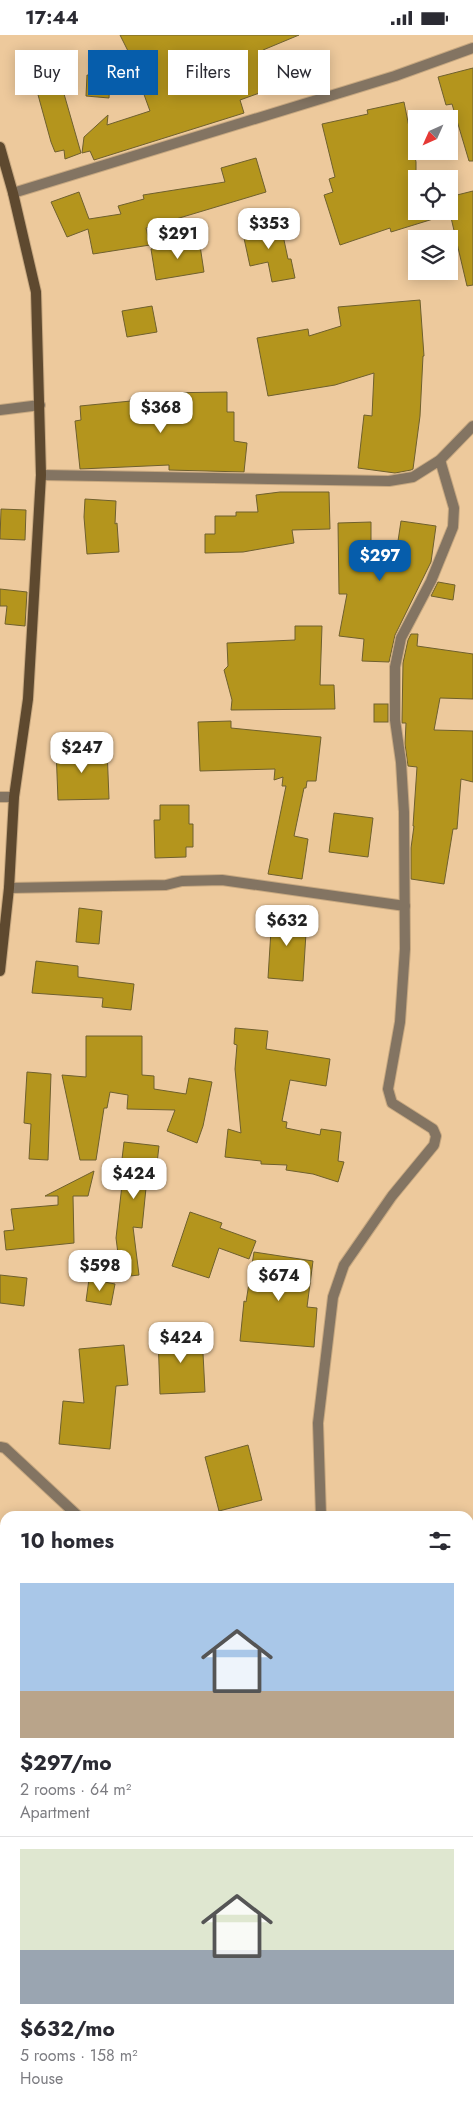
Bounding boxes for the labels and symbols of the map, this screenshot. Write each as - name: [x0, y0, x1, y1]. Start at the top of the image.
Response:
- north arrow: [408, 110, 458, 160]
- pin: $353: [239, 207, 299, 250]
- pin: $291: [148, 217, 208, 260]
- pin: $368: [131, 391, 191, 434]
- pin: $297: [350, 539, 410, 582]
- pin: $247: [52, 731, 112, 774]
- pin: $632: [257, 905, 317, 947]
- pin: $424: [104, 1157, 164, 1200]
- pin: $598: [70, 1249, 130, 1292]
- pin: $674: [249, 1259, 309, 1302]
- pin: $424: [151, 1321, 211, 1364]

